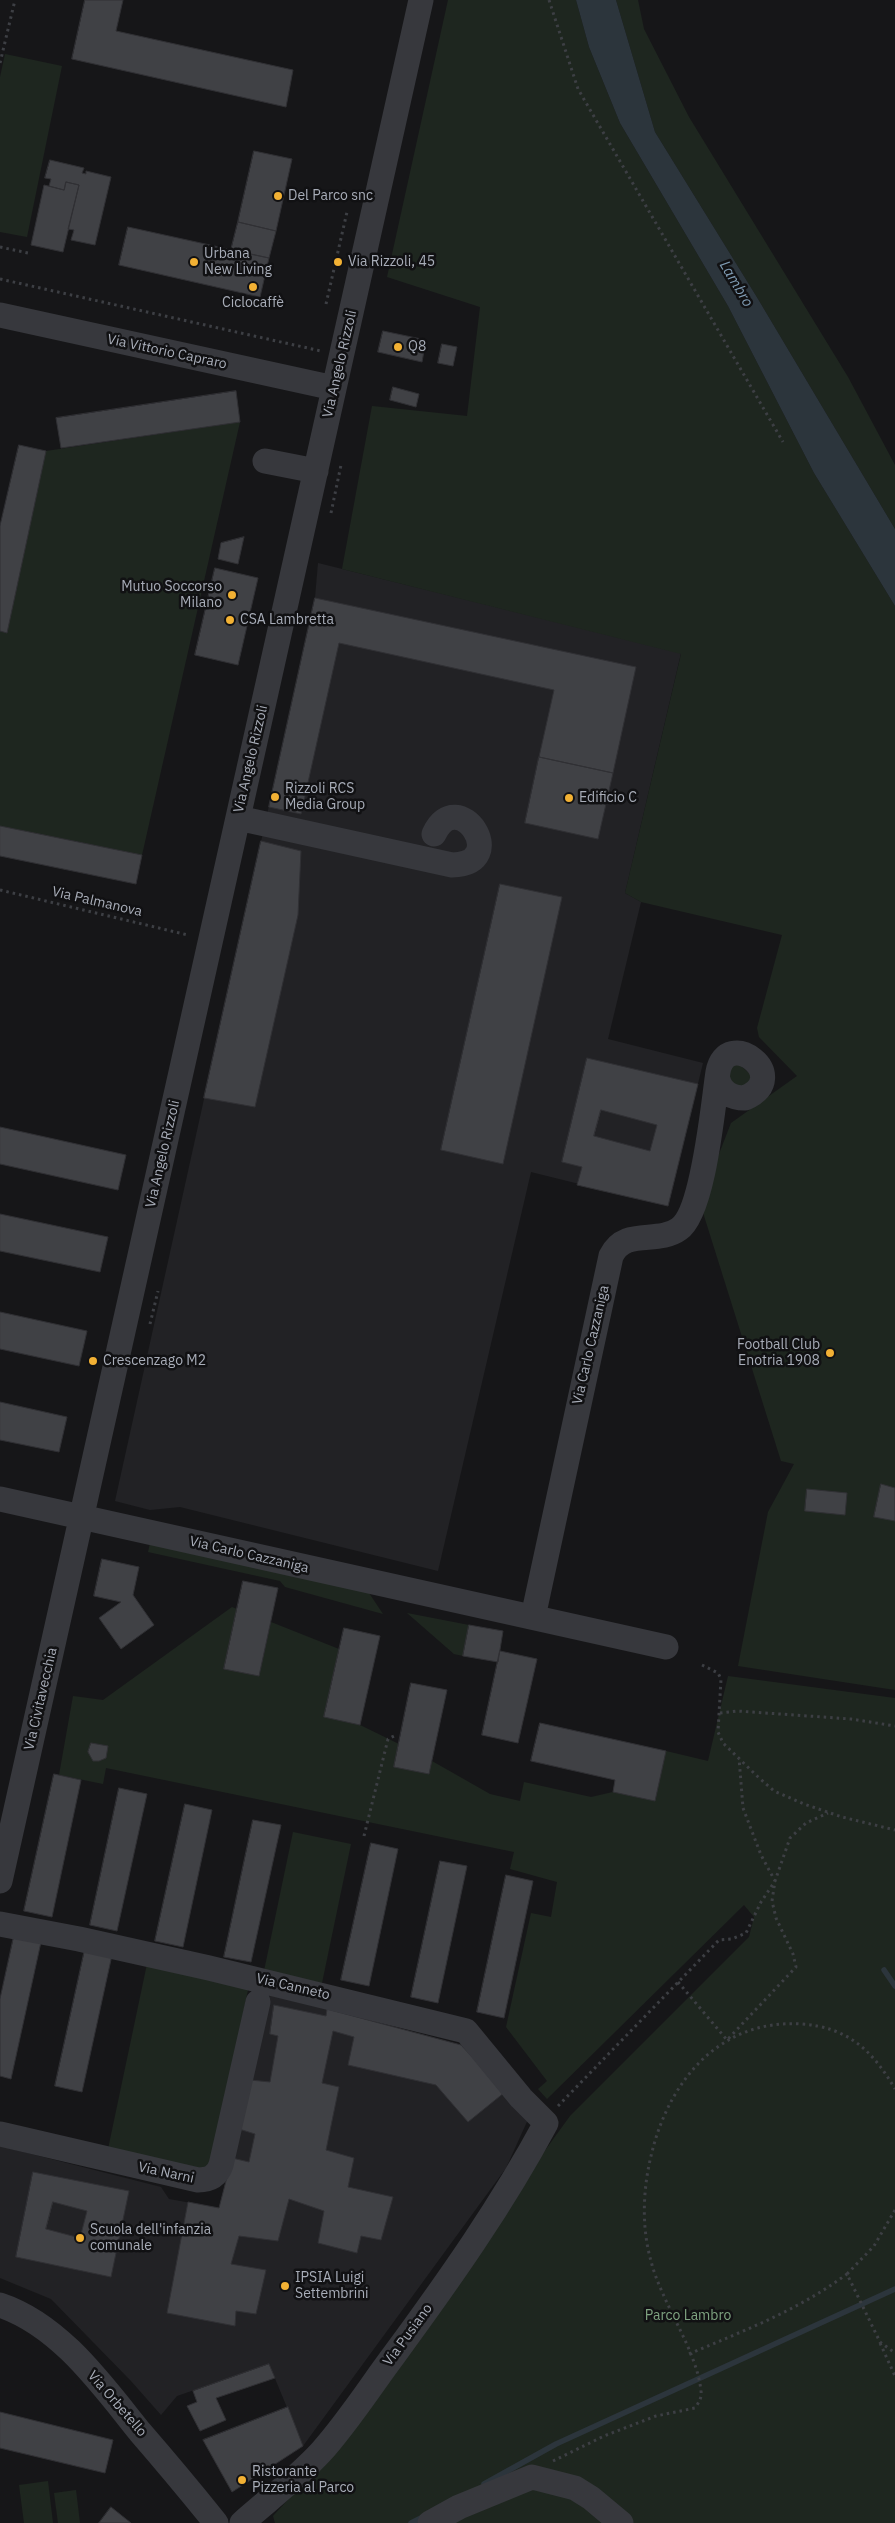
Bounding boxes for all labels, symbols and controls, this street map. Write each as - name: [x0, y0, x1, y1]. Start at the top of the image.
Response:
- place label: Del Parco snc: [288, 188, 373, 204]
- marker: Del Parco snc: [272, 190, 284, 202]
- place label: Urbana New Living: [204, 246, 272, 278]
- place label: Via Rizzoli, 45: [348, 254, 435, 270]
- marker: Urbana New Living: [188, 256, 200, 268]
- marker: Via Rizzoli, 45: [332, 256, 344, 268]
- water label: Lambro: [715, 258, 757, 310]
- marker: Ciclocaffè: [247, 281, 259, 293]
- place label: Ciclocaffè: [222, 295, 284, 311]
- street label: Via Angelo Rizzoli: [319, 308, 361, 420]
- street label: Via Vittorio Capraro: [106, 331, 228, 373]
- place label: Q8: [408, 339, 426, 355]
- marker: Q8: [392, 341, 404, 353]
- place label: Mutuo Soccorso Milano: [121, 579, 222, 612]
- marker: Mutuo Soccorso Milano: [226, 589, 238, 601]
- place label: CSA Lambretta: [240, 612, 334, 628]
- marker: CSA Lambretta: [224, 614, 236, 626]
- street label: Via Angelo Rizzoli: [230, 703, 272, 815]
- place label: Rizzoli RCS Media Group: [285, 781, 365, 814]
- place label: Edificio C: [579, 790, 637, 806]
- marker: Rizzoli RCS Media Group: [269, 791, 281, 803]
- marker: Edificio C: [563, 792, 575, 804]
- street label: Via Palmanova: [50, 883, 144, 921]
- street label: Via Angelo Rizzoli: [142, 1098, 184, 1210]
- street label: Via Carlo Cazzaniga: [569, 1284, 613, 1406]
- place label: Football Club Enotria 1908: [737, 1337, 820, 1370]
- marker: Football Club Enotria 1908: [824, 1347, 836, 1359]
- place label: Crescenzago M2: [103, 1353, 206, 1369]
- marker: Crescenzago M2: [87, 1355, 99, 1367]
- street label: Via Carlo Cazzaniga: [188, 1533, 310, 1577]
- street label: Via Civitavecchia: [21, 1646, 61, 1752]
- street label: Via Canneto: [254, 1970, 332, 2004]
- street label: Via Narni: [136, 2159, 196, 2187]
- place label: Scuola dell'infanzia comunale: [90, 2222, 211, 2254]
- marker: Scuola dell'infanzia comunale: [74, 2232, 86, 2244]
- place label: IPSIA Luigi Settembrini: [295, 2270, 369, 2302]
- marker: IPSIA Luigi Settembrini: [279, 2280, 291, 2292]
- street label: Via Pusiano: [380, 2301, 436, 2369]
- park label: Parco Lambro: [645, 2308, 731, 2324]
- street label: Via Orbetello: [84, 2368, 150, 2440]
- place label: Ristorante Pizzeria al Parco: [252, 2464, 354, 2496]
- marker: Ristorante Pizzeria al Parco: [236, 2474, 248, 2486]

